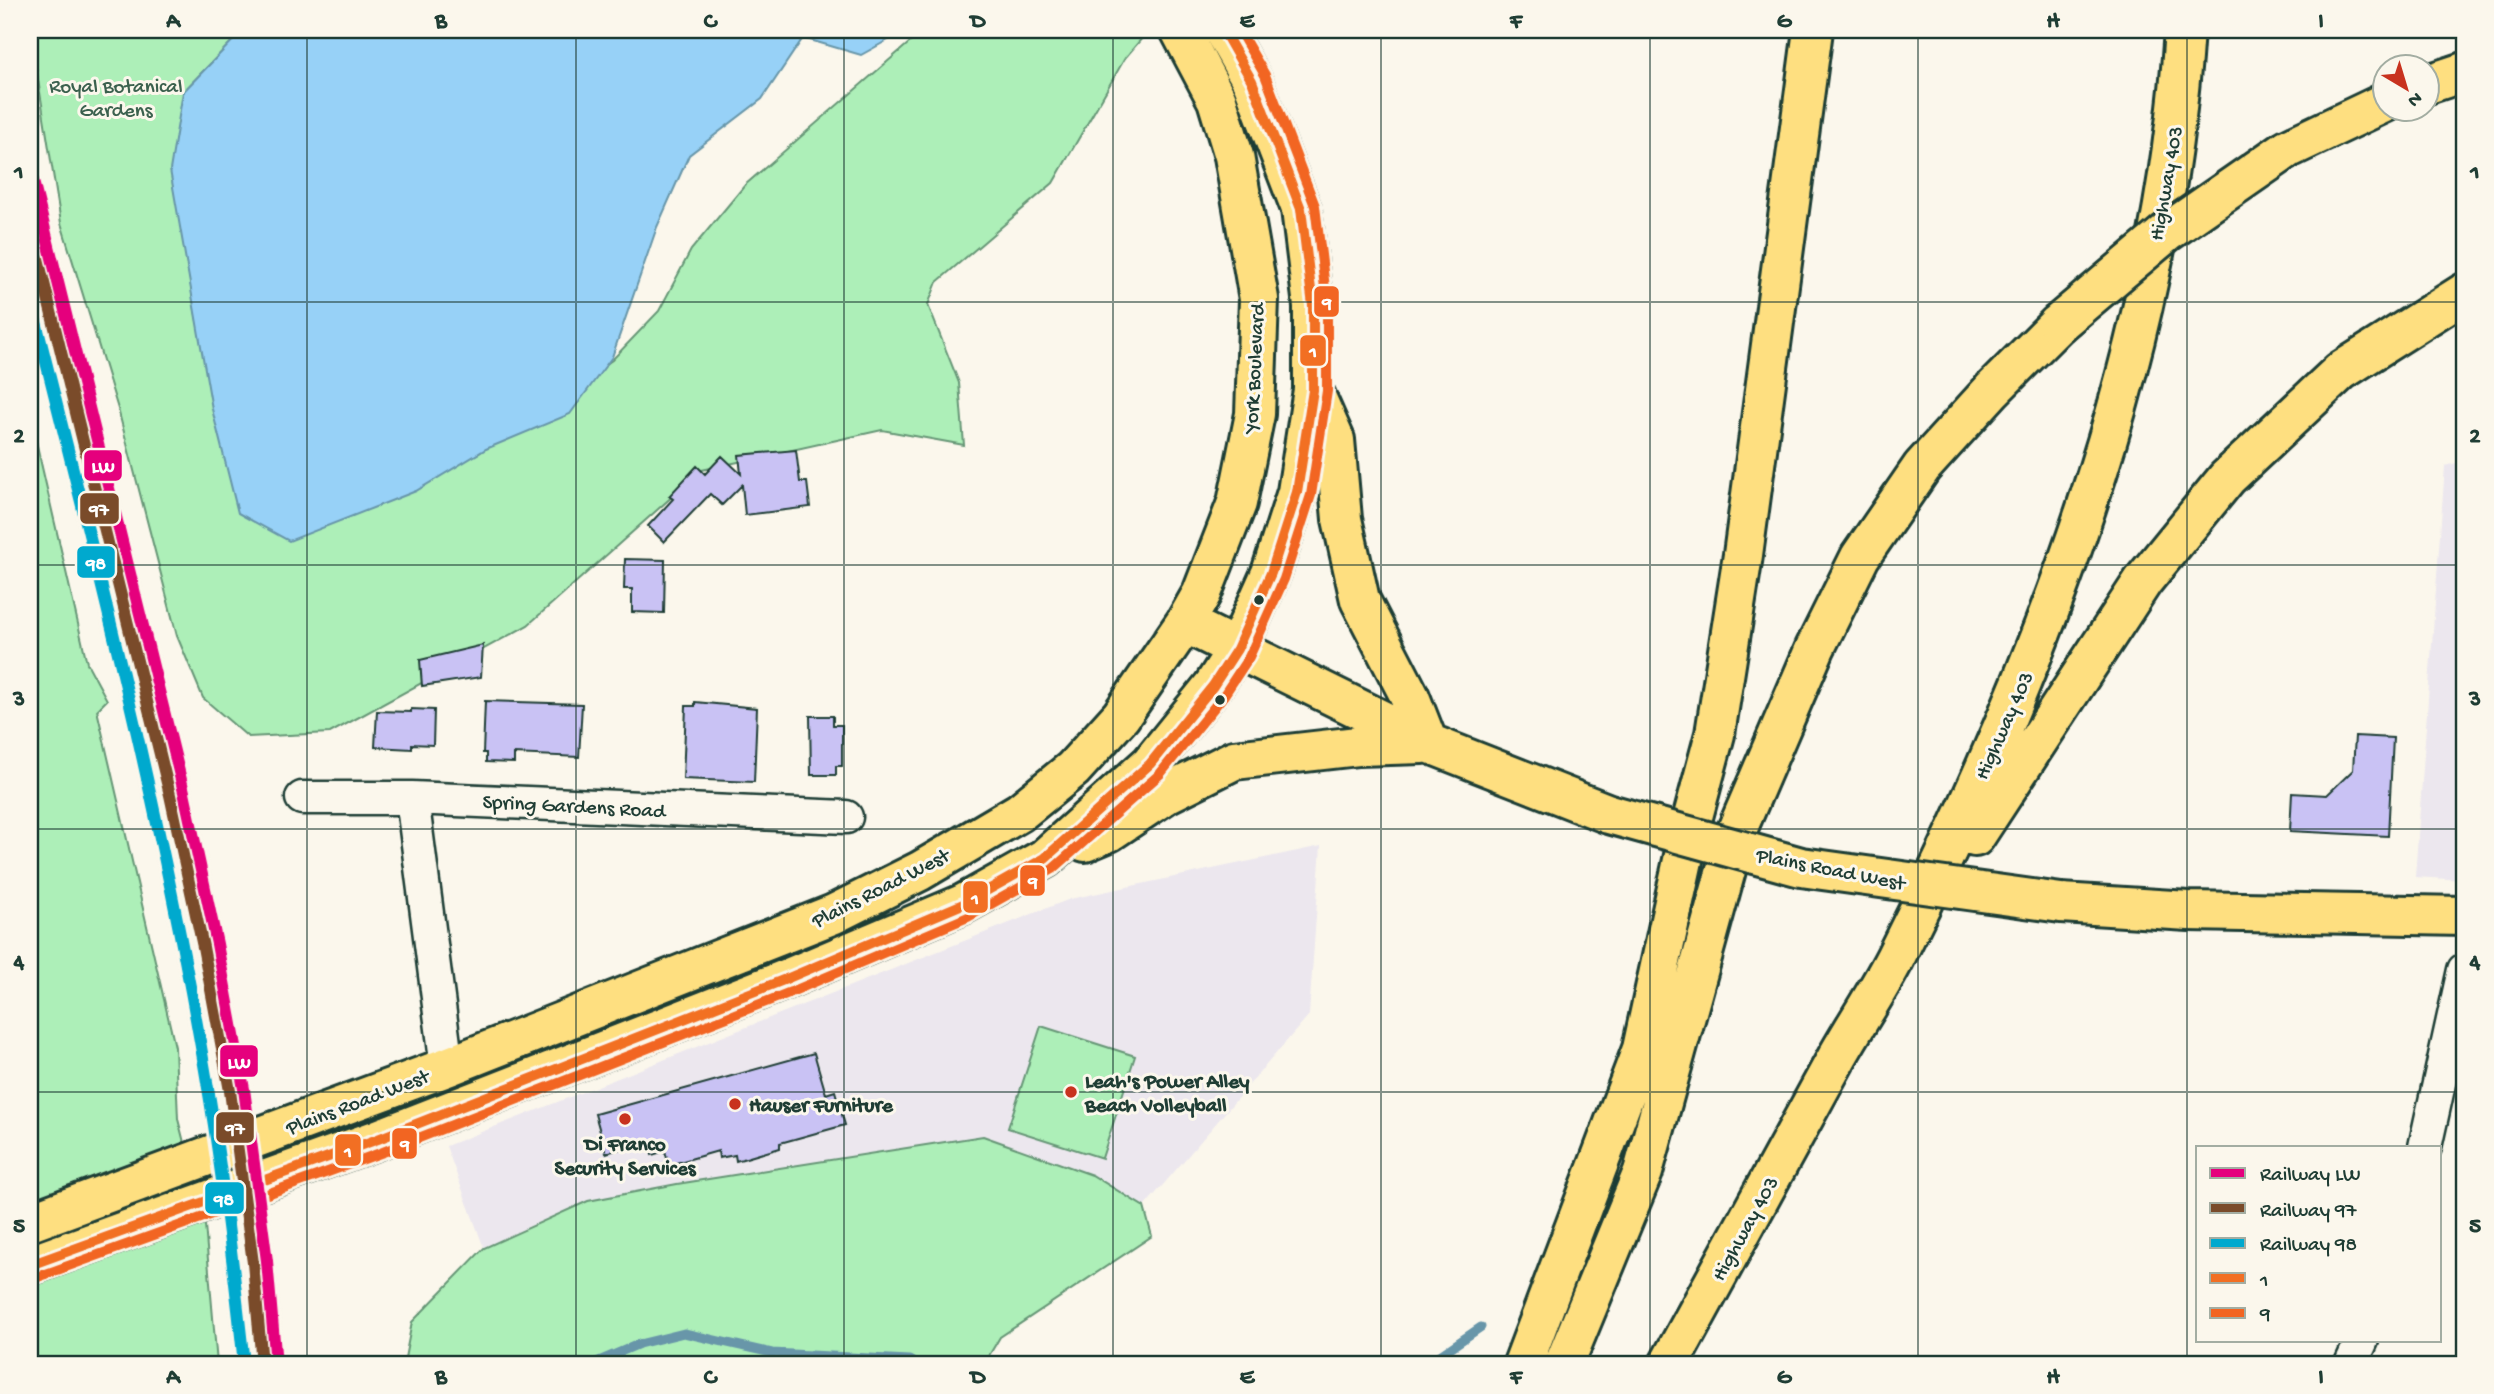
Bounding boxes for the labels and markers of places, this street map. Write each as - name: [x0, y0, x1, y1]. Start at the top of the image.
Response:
- unlabelled marker: [1252, 593, 1266, 607]
- unlabelled marker: [1213, 693, 1227, 707]
- place label: Leah's Power Alley Beach Volleyball: [1084, 1071, 1250, 1120]
- marker: Leah's Power Alley Beach Volleyball: [1063, 1084, 1079, 1100]
- place label: Hauser Furniture: [749, 1095, 894, 1120]
- marker: Hauser Furniture: [727, 1096, 743, 1112]
- marker: Di Franco Security Services: [617, 1111, 633, 1127]
- place label: Di Franco Security Services: [555, 1134, 697, 1183]

